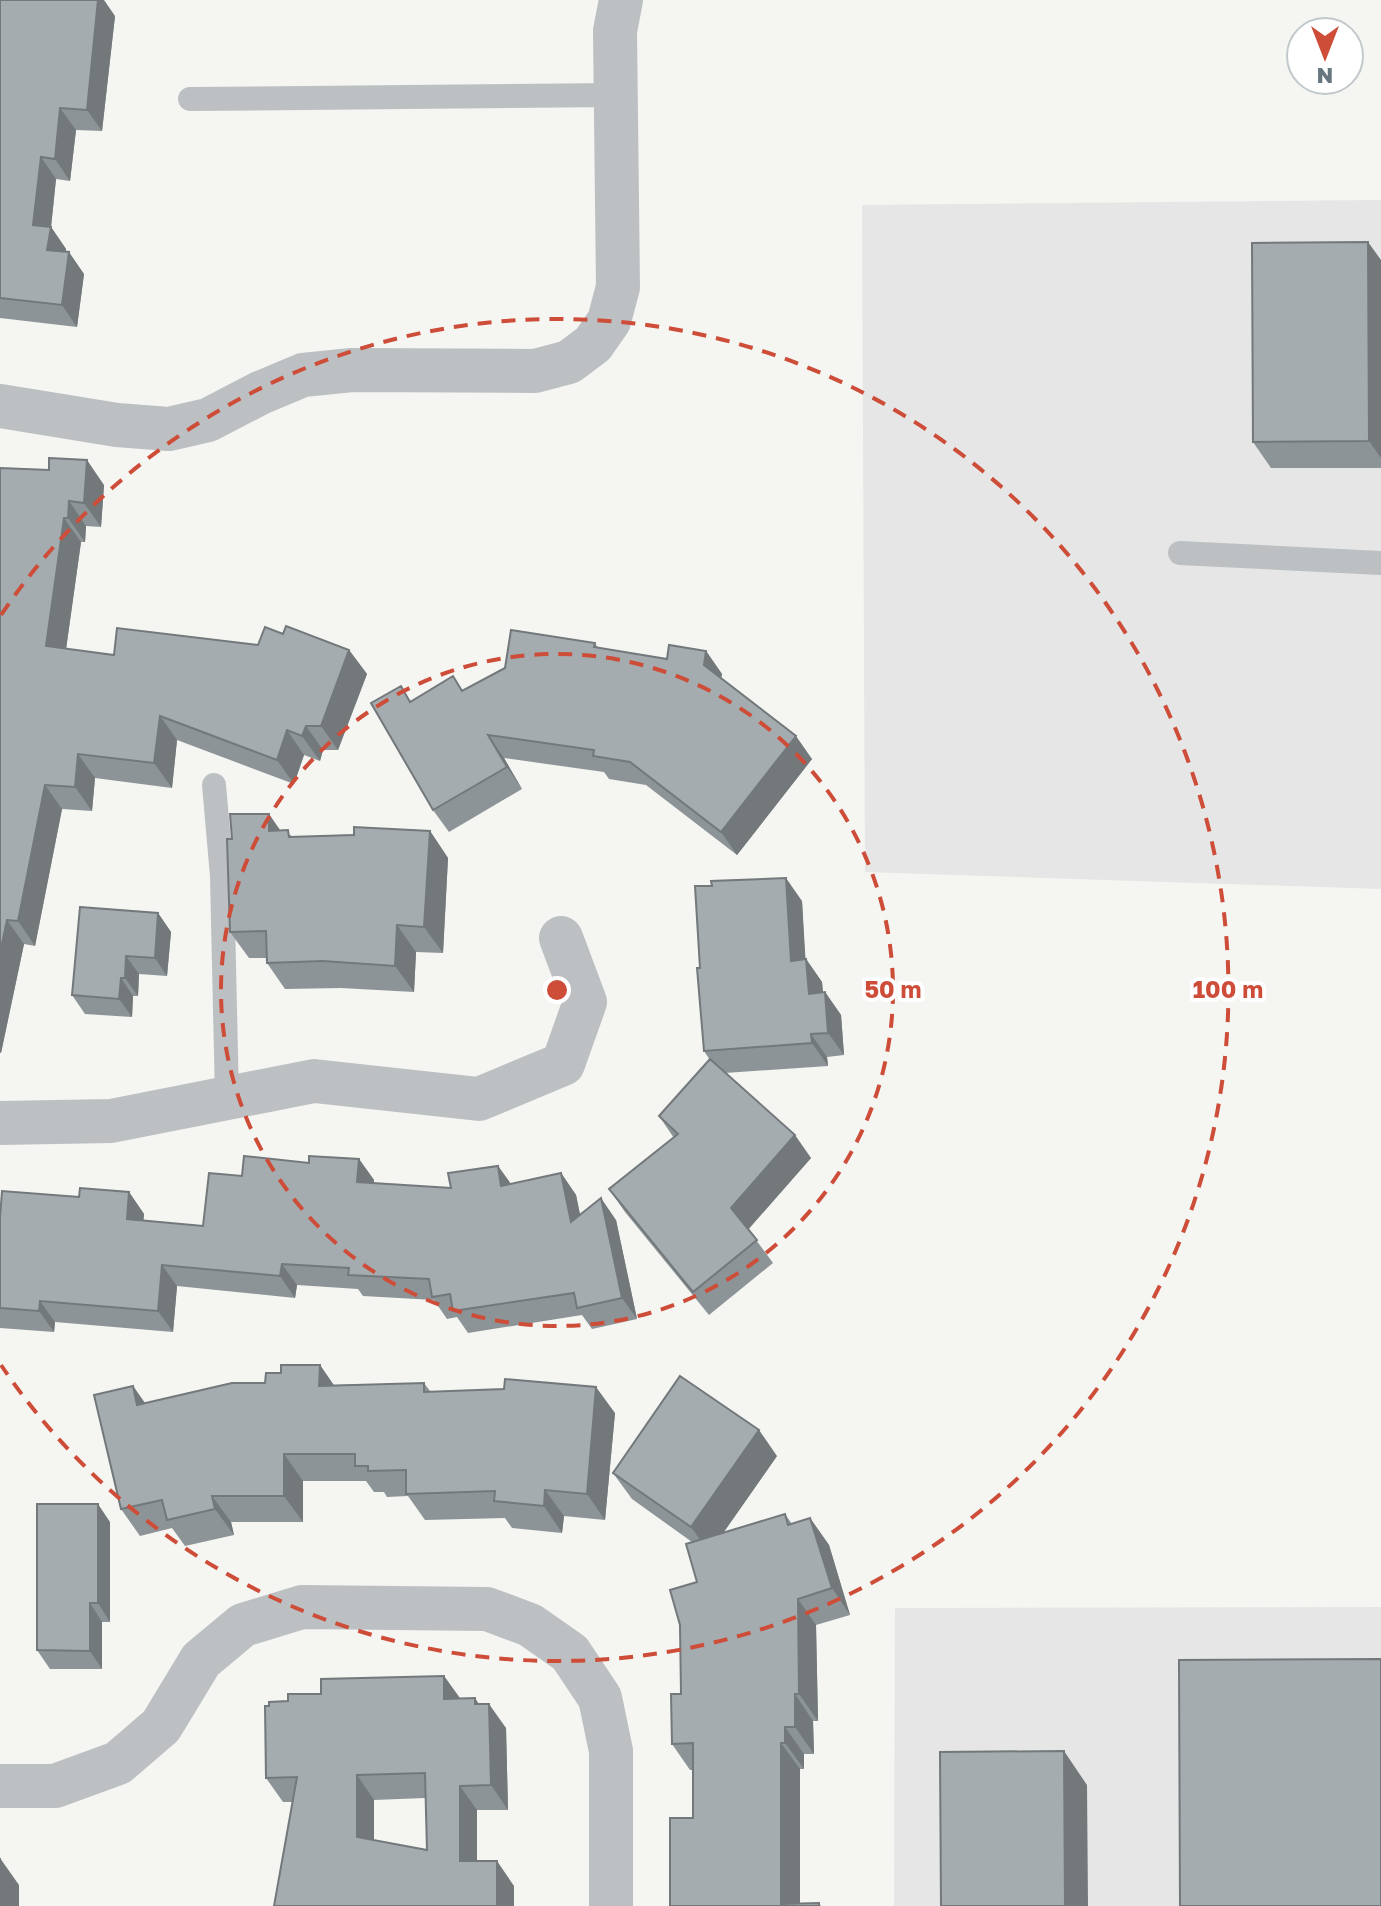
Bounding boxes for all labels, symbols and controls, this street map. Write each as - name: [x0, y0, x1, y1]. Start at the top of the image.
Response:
- north arrow: [1285, 16, 1365, 96]
- text: N: [1317, 63, 1333, 90]
- text: 50 m: [864, 974, 922, 1003]
- text: 100 m: [1193, 974, 1263, 1003]
- centre of rings: [543, 976, 571, 1004]

